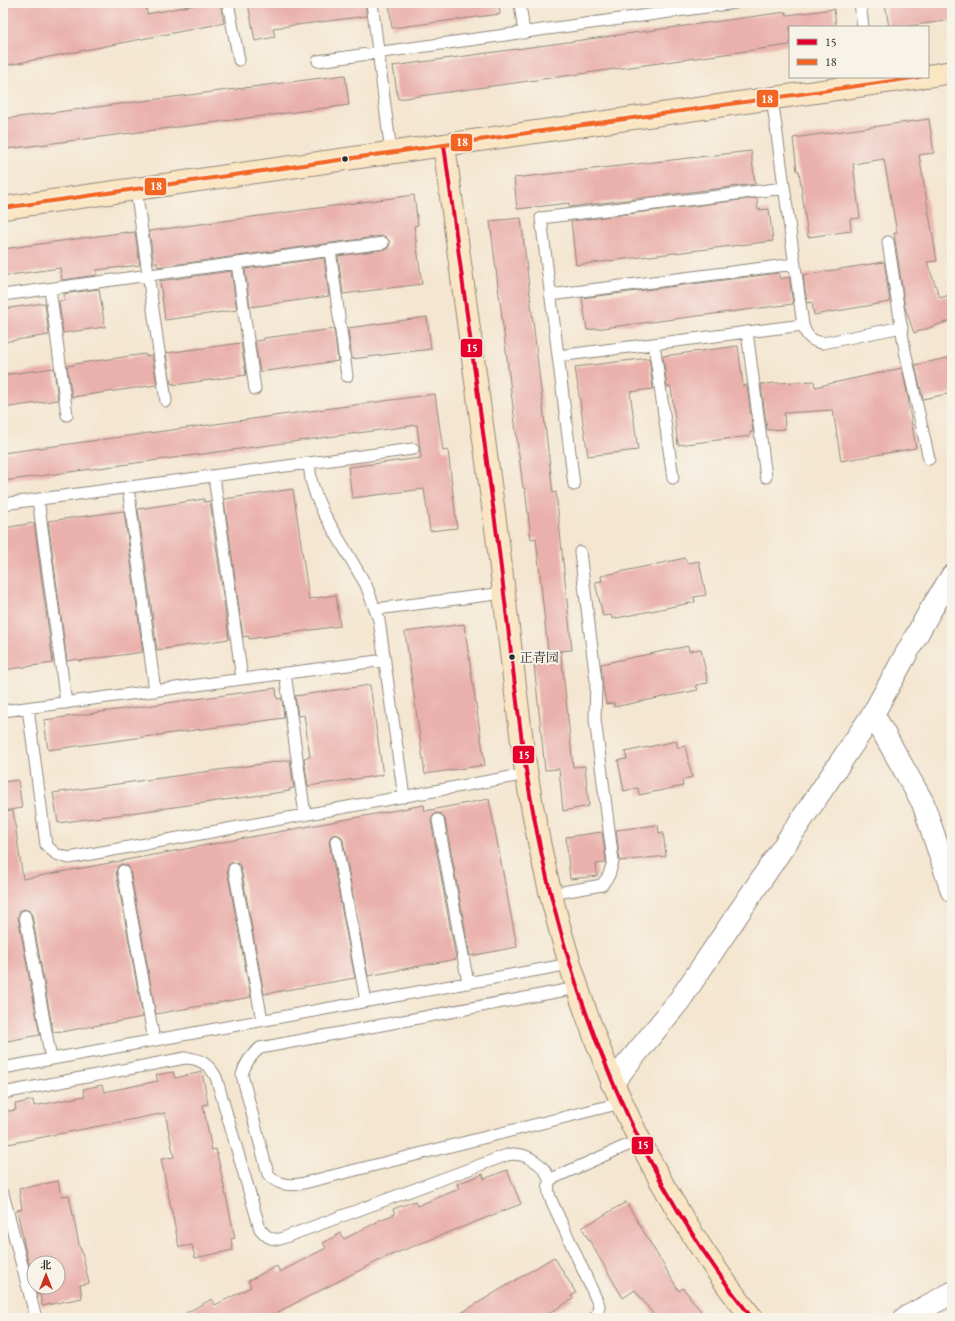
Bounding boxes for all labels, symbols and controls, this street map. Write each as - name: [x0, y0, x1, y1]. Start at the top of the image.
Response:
- legend: [789, 26, 929, 78]
- text: 15: [825, 34, 837, 50]
- text: 18: [825, 54, 837, 70]
- line badge: 18: [756, 89, 779, 108]
- text: 18: [761, 92, 773, 106]
- line badge: 18: [450, 133, 473, 152]
- text: 18: [456, 135, 468, 149]
- unlabelled marker: [340, 154, 350, 164]
- line badge: 18: [144, 177, 167, 196]
- text: 18: [150, 179, 162, 193]
- line badge: 15: [460, 338, 483, 358]
- text: 15: [466, 341, 478, 355]
- place label: 正青园: [520, 649, 559, 666]
- marker: 正青园: [507, 652, 517, 662]
- line badge: 15: [512, 745, 535, 764]
- text: 15: [518, 748, 530, 762]
- line badge: 15: [631, 1136, 654, 1155]
- text: 15: [637, 1138, 649, 1152]
- north arrow: [26, 1255, 66, 1295]
- text: 北: [41, 1258, 52, 1272]

